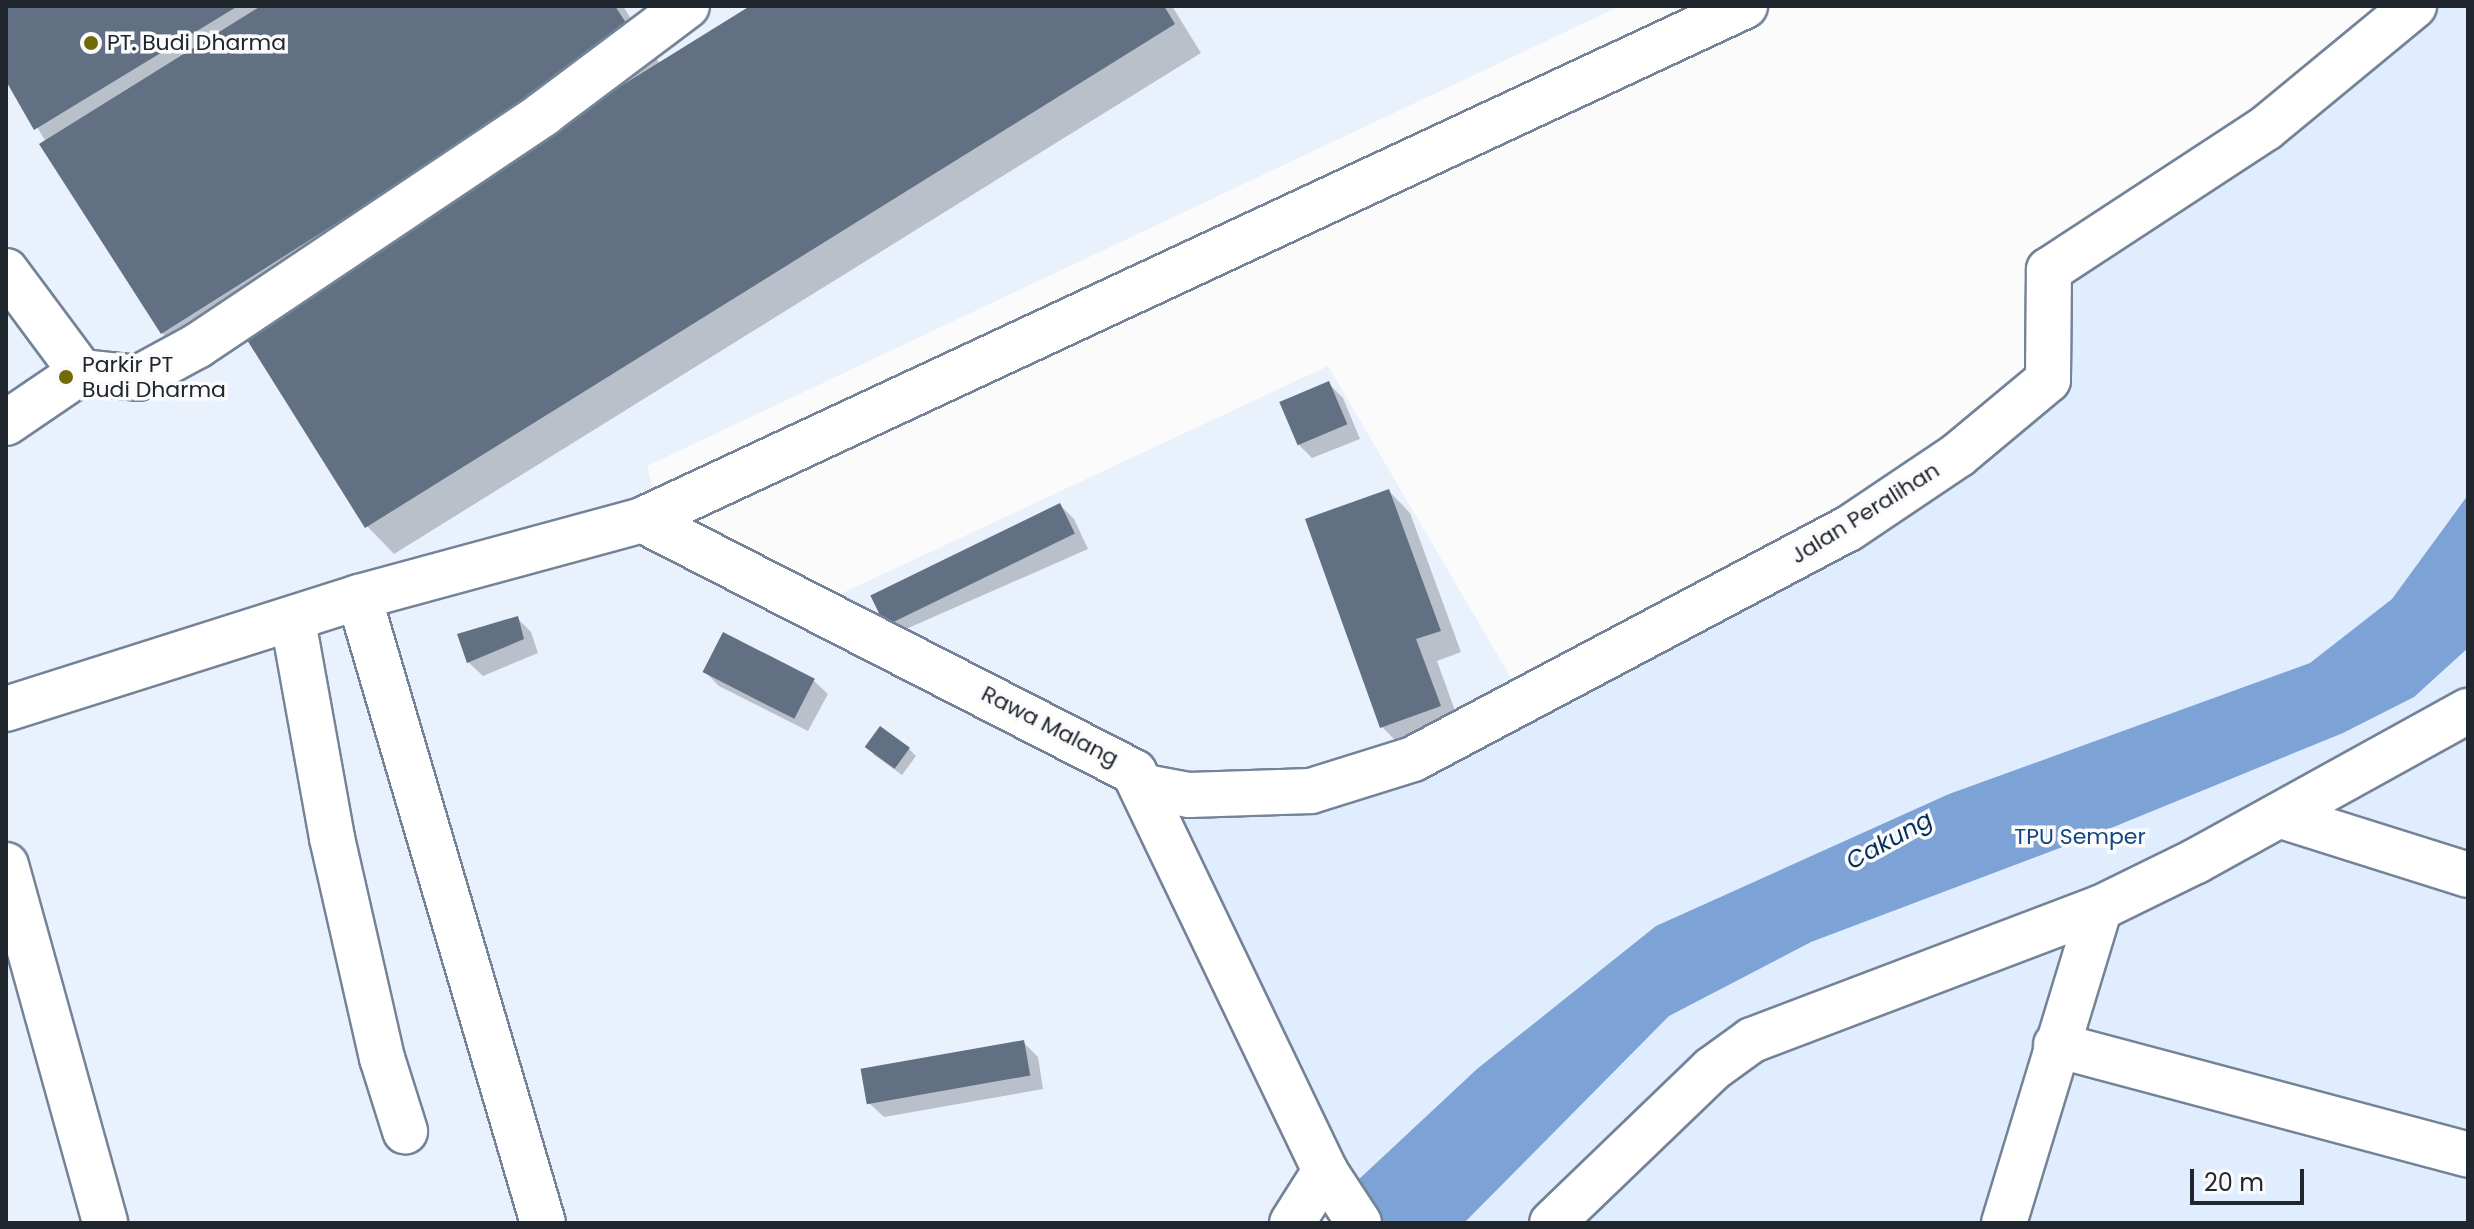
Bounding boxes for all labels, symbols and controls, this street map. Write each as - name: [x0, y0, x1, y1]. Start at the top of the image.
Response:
- place label: PT. Budi Dharma: [107, 30, 286, 56]
- marker: PT. Budi Dharma: [82, 34, 100, 52]
- place label: Parkir PT Budi Dharma: [82, 351, 226, 402]
- marker: Parkir PT Budi Dharma: [57, 368, 75, 386]
- street label: Jalan Peralihan: [1786, 457, 1944, 569]
- street label: Rawa Malang: [977, 680, 1123, 772]
- water label: Cakung: [1841, 805, 1937, 875]
- park label: TPU Semper: [2014, 824, 2146, 850]
- scale bar: [2194, 1153, 2308, 1203]
- text: 20 m: [2204, 1166, 2264, 1199]

